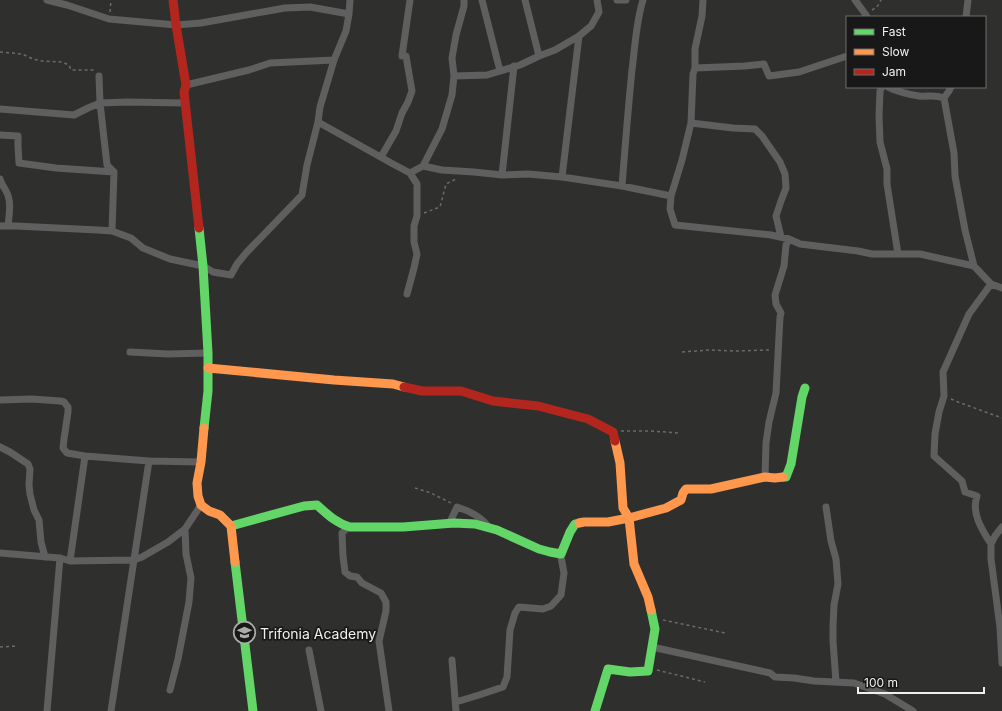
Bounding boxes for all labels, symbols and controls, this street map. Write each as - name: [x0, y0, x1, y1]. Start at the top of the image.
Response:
- legend: [846, 16, 986, 88]
- text: Fast: [882, 24, 906, 39]
- text: Slow: [882, 44, 910, 59]
- text: Jam: [882, 64, 906, 79]
- school or university icon: Trifonia Academy: [232, 620, 258, 646]
- place label: Trifonia Academy: [260, 625, 376, 642]
- scale bar: [858, 669, 984, 695]
- text: 100 m: [864, 675, 898, 690]

